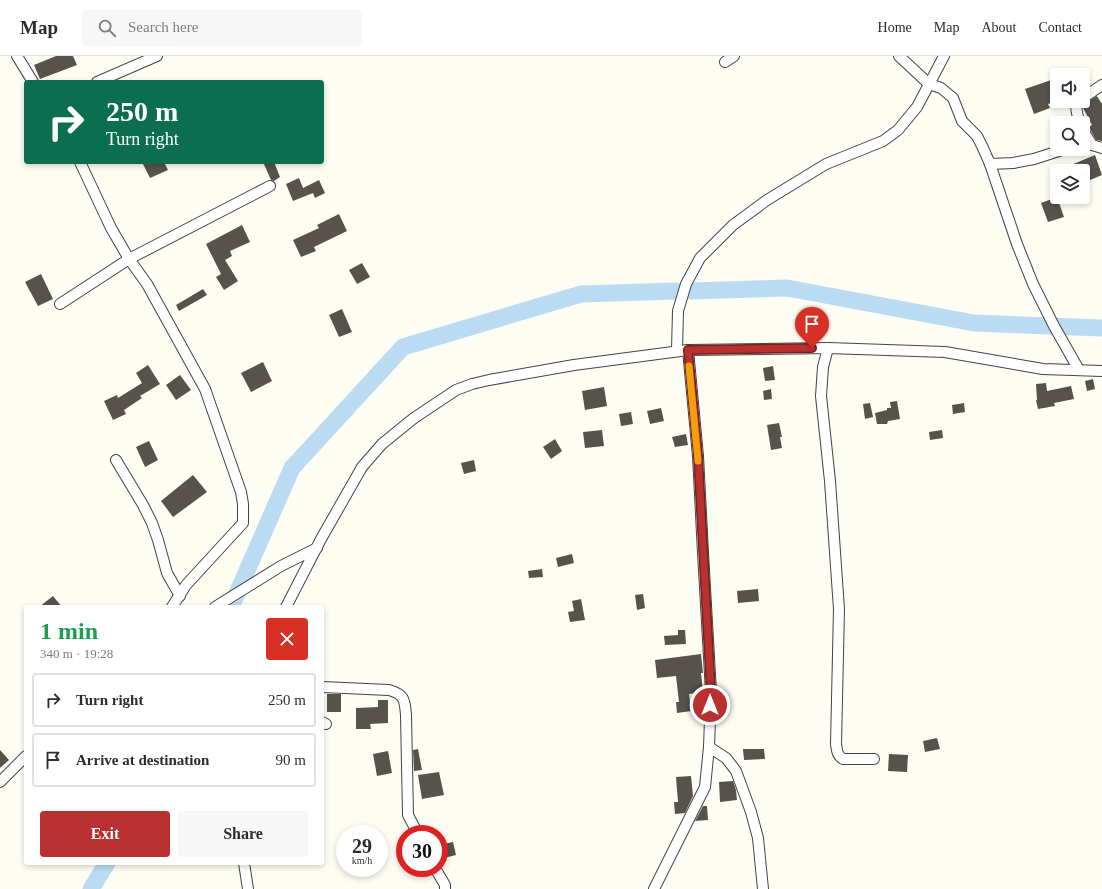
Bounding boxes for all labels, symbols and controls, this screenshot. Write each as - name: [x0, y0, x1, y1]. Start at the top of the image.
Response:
- search box: [82, 10, 362, 46]
- text: Map: [20, 17, 58, 38]
- icon: search: [96, 17, 118, 39]
- text: Search here: [128, 19, 198, 35]
- text: Home: [878, 20, 912, 35]
- text: Map: [934, 20, 959, 35]
- text: About: [981, 20, 1016, 35]
- text: Contact: [1038, 20, 1082, 35]
- map controls: [1050, 68, 1090, 204]
- button: sound: [1050, 68, 1090, 108]
- icon: right: [40, 96, 92, 148]
- text: 250 m: [106, 96, 178, 127]
- button: search: [1050, 116, 1090, 156]
- text: Turn right: [106, 129, 179, 149]
- button: layers: [1050, 164, 1090, 204]
- pin: [795, 307, 829, 348]
- icon: arrive: [801, 313, 823, 335]
- text: 1 min: [40, 618, 98, 644]
- button: close: [266, 618, 308, 660]
- text: 340 m · 19:28: [40, 646, 113, 661]
- position arrow: [689, 684, 731, 726]
- icon: right: [42, 689, 64, 711]
- text: Turn right: [76, 692, 143, 708]
- text: 250 m: [268, 692, 306, 708]
- icon: arrive: [42, 749, 64, 771]
- text: Arrive at destination: [76, 752, 209, 768]
- text: 90 m: [276, 752, 306, 768]
- button: Exit: [40, 811, 170, 857]
- button: Share: [178, 811, 308, 857]
- speed limit sign: 30: [396, 825, 448, 877]
- text: 29: [352, 835, 372, 857]
- text: km/h: [352, 855, 372, 866]

